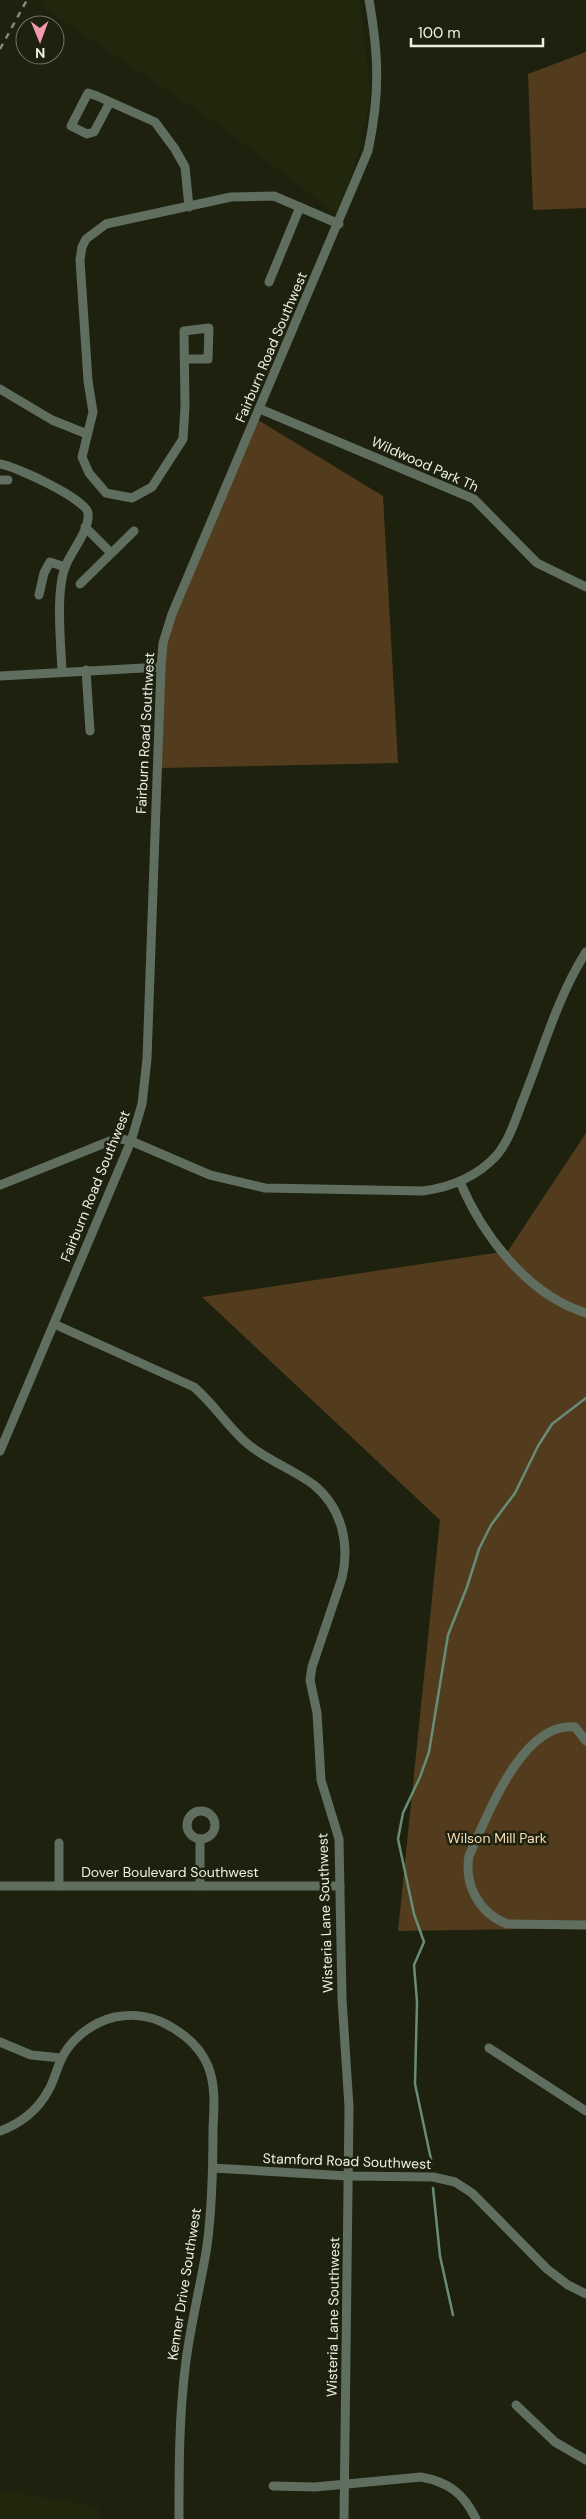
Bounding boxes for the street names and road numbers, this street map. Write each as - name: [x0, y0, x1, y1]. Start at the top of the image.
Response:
- street label: Fairburn Road Southwest: [231, 269, 311, 425]
- street label: Wildwood Park Th: [369, 432, 481, 496]
- street label: Fairburn Road Southwest: [132, 652, 158, 814]
- street label: Fairburn Road Southwest: [56, 1108, 134, 1264]
- street label: Wisteria Lane Southwest: [313, 1833, 337, 1993]
- street label: Dover Boulevard Southwest: [81, 1863, 259, 1881]
- street label: Stamford Road Southwest: [262, 2149, 432, 2173]
- street label: Kenner Drive Southwest: [163, 2207, 205, 2361]
- street label: Wisteria Lane Southwest: [323, 2237, 343, 2397]

